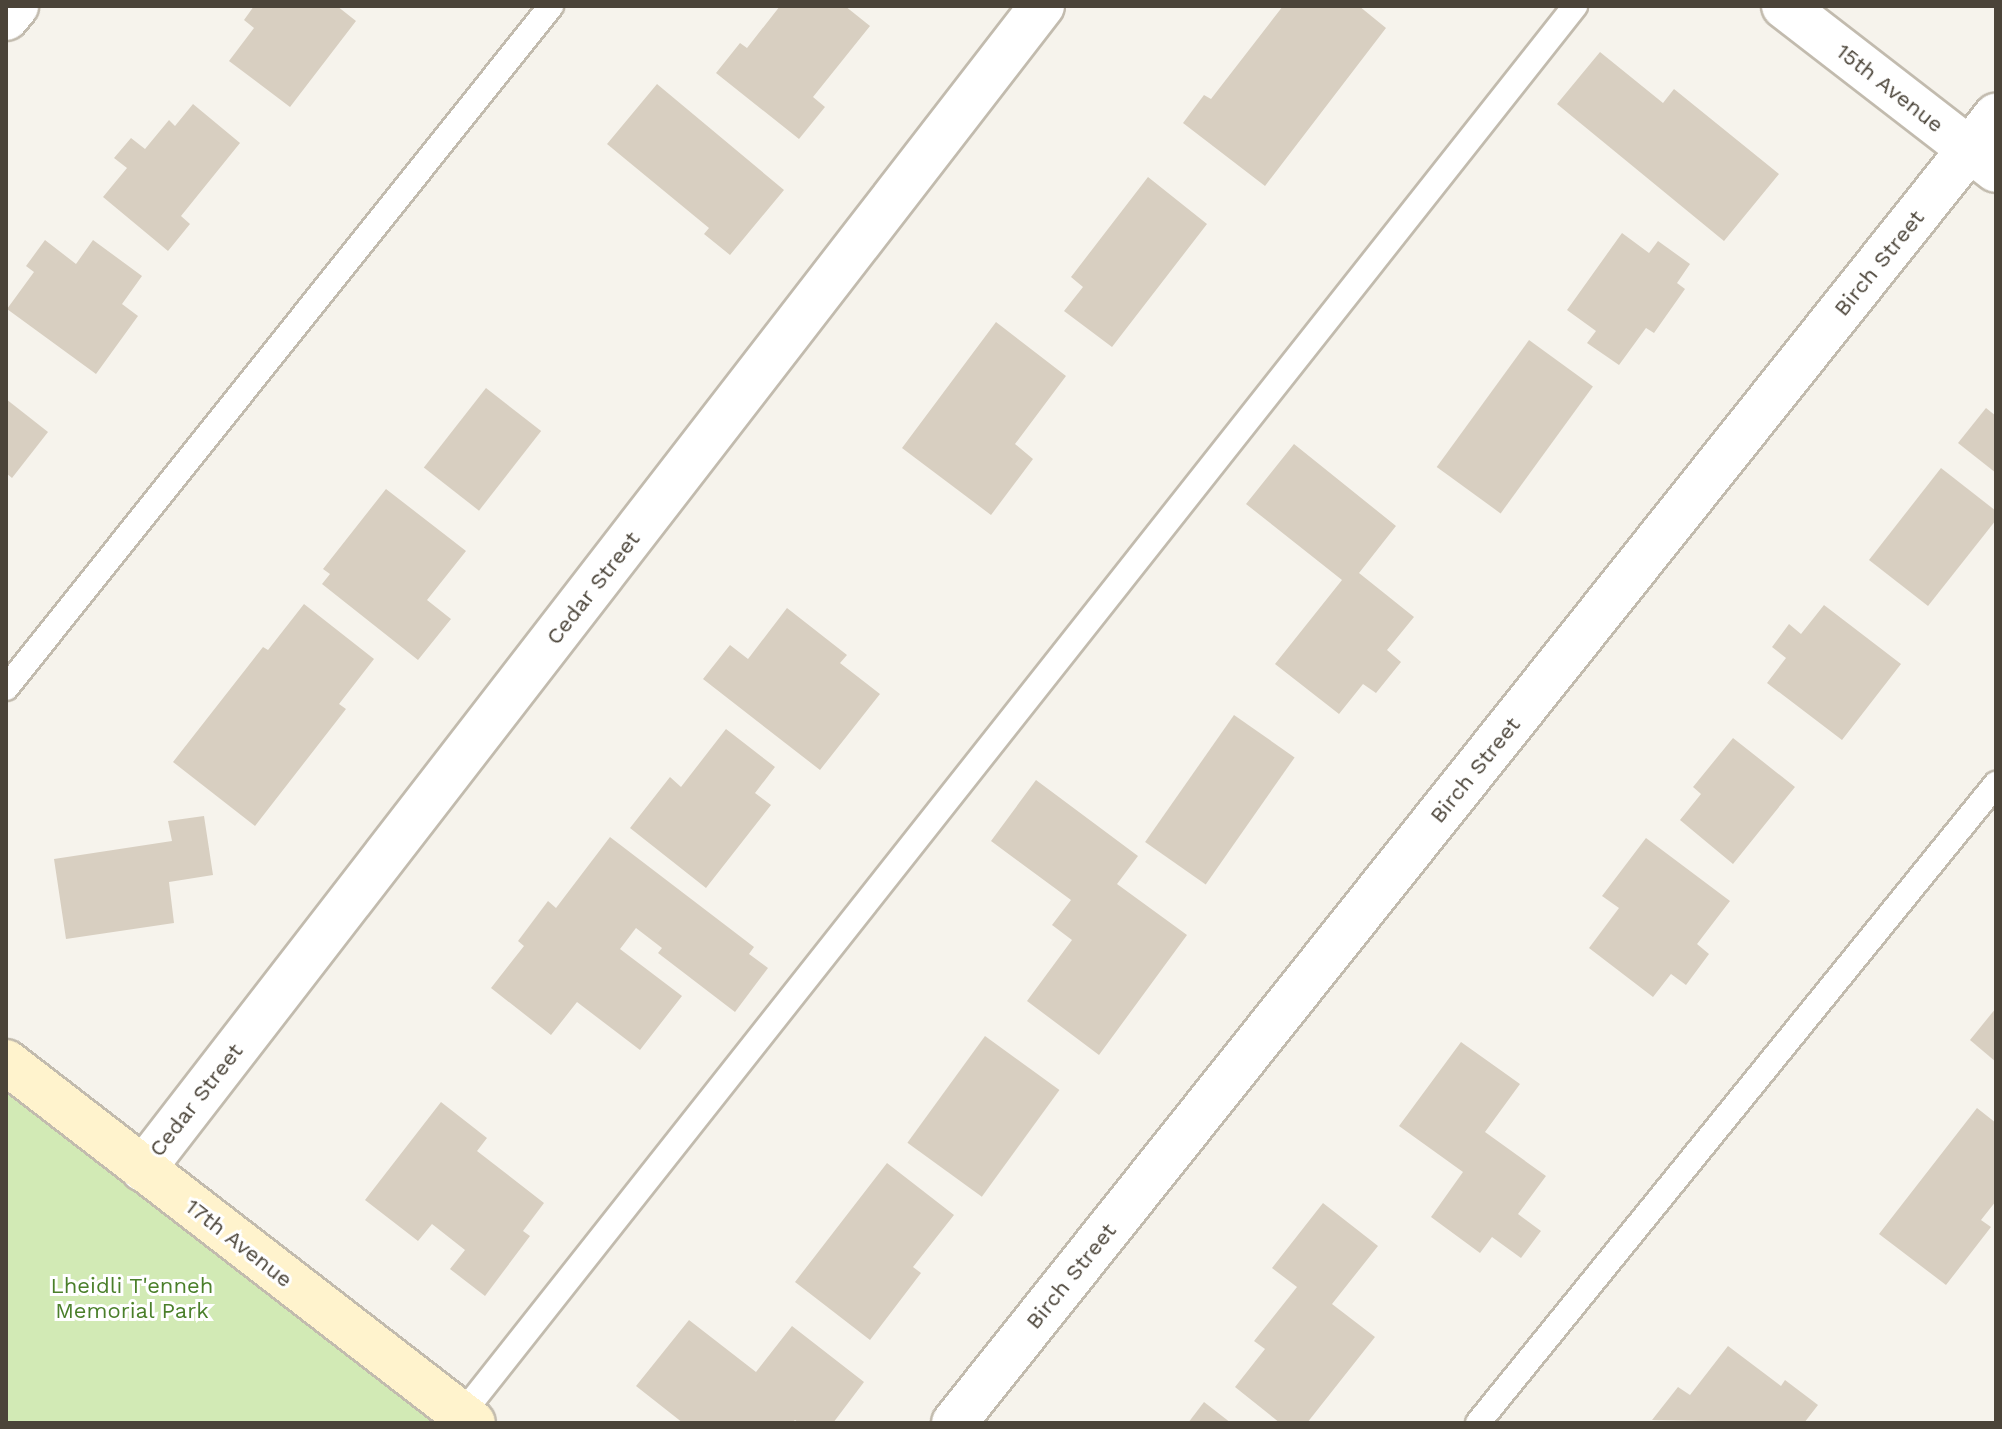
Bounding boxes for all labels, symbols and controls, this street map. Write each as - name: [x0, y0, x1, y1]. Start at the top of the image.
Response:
- street label: 15th Avenue: [1831, 38, 1949, 138]
- street label: Birch Street: [1828, 205, 1930, 321]
- street label: Cedar Street: [541, 526, 645, 650]
- street label: Birch Street: [1424, 712, 1526, 828]
- street label: Cedar Street: [144, 1038, 248, 1162]
- street label: 17th Avenue: [180, 1193, 298, 1293]
- street label: Birch Street: [1020, 1218, 1122, 1334]
- park label: Lheidli T'enneh Memorial Park: [50, 1272, 214, 1324]

